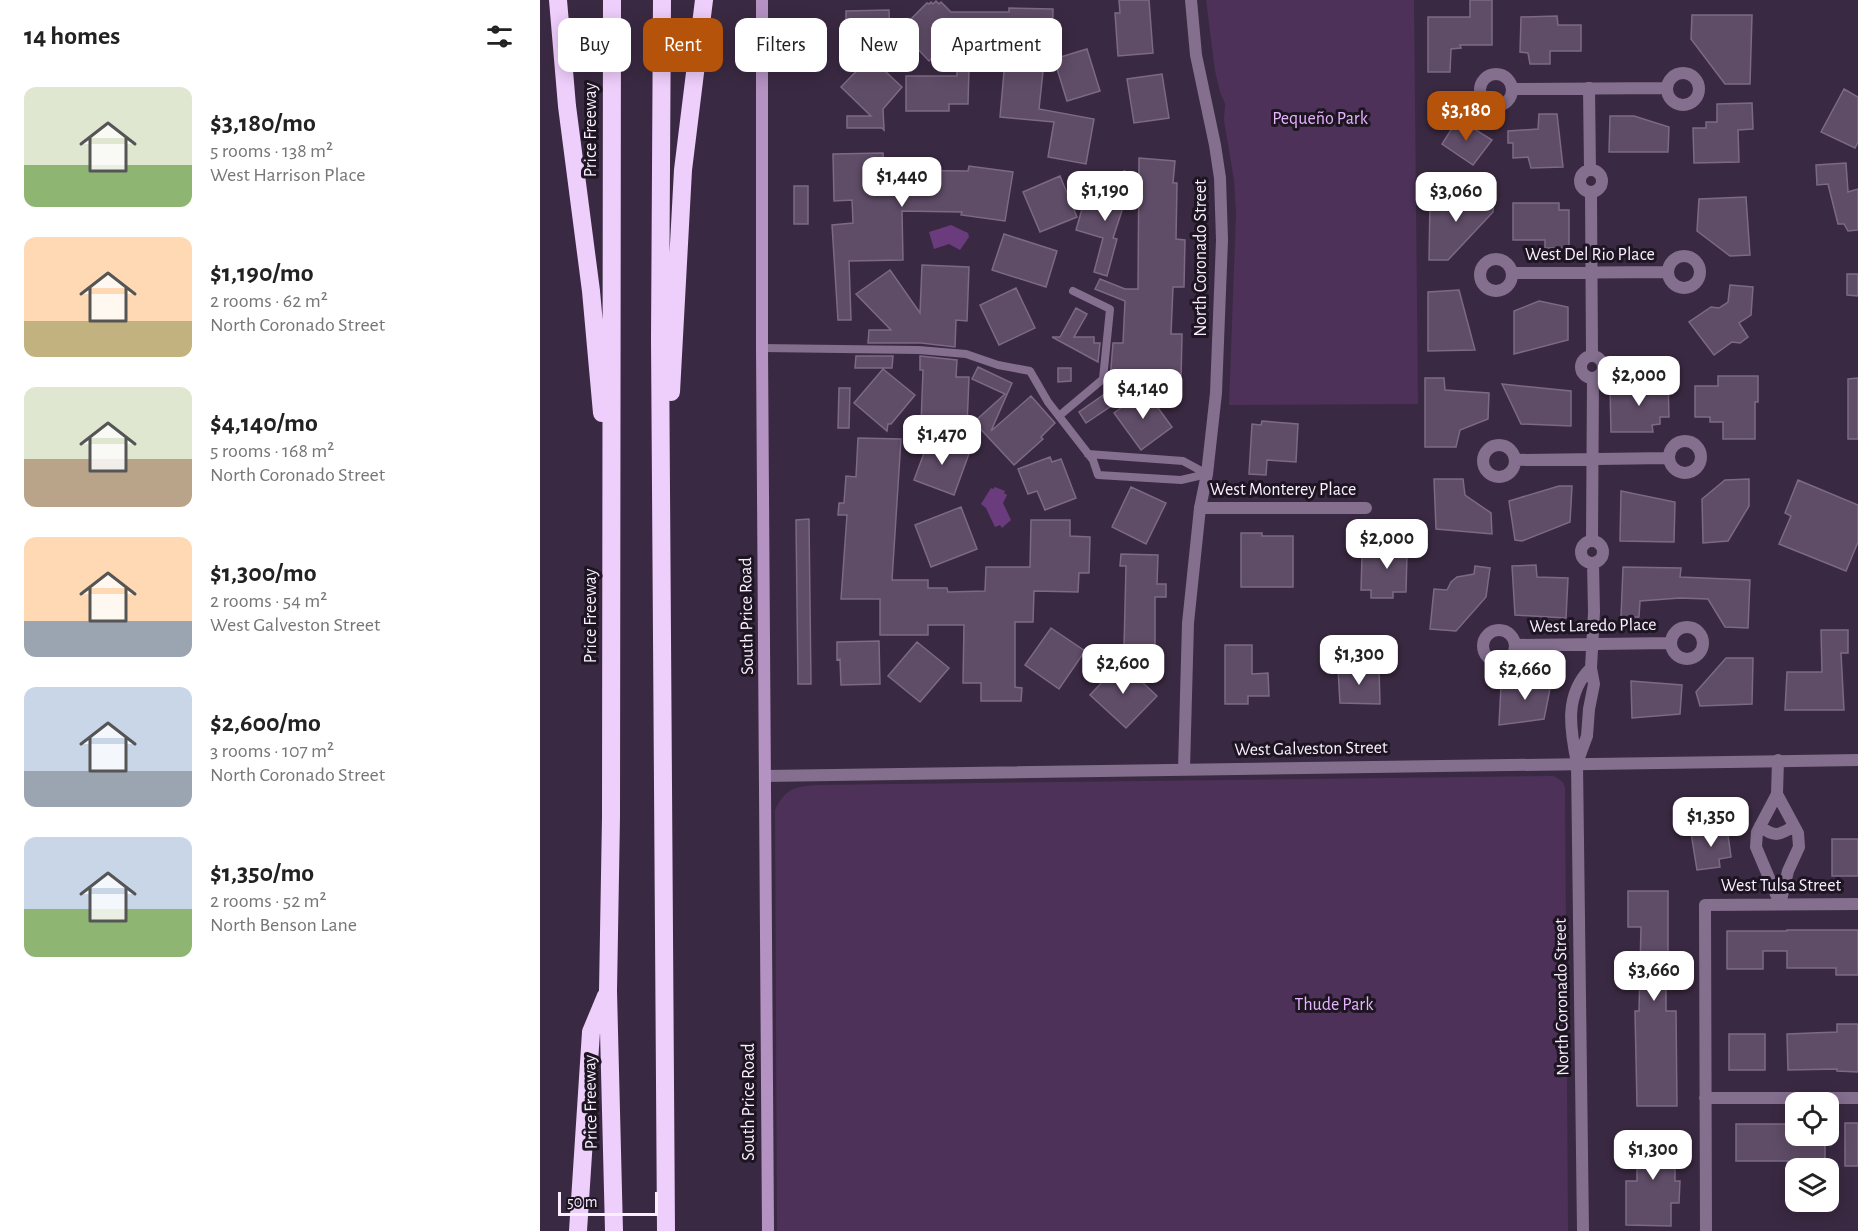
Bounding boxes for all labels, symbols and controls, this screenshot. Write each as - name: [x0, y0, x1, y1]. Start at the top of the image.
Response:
- chip: Buy: [558, 18, 631, 72]
- chip: Rent: [643, 18, 723, 72]
- chip: Filters: [735, 18, 827, 72]
- chip: New: [839, 18, 919, 72]
- chip: Apartment: [931, 18, 1062, 72]
- icon: filters: [483, 20, 516, 53]
- text: 14 homes: [24, 23, 120, 49]
- street label: Price Freeway: [582, 82, 600, 177]
- pin: $3,180: [1417, 91, 1515, 142]
- text: $3,180: [1441, 100, 1491, 120]
- text: $3,180/mo: [210, 110, 316, 136]
- park label: Pequeño Park: [1272, 110, 1369, 128]
- icon: home: [72, 111, 144, 183]
- text: 5 rooms · 138 m²: [210, 141, 333, 161]
- pin: $1,440: [853, 157, 951, 208]
- text: West Harrison Place: [210, 165, 365, 185]
- text: $1,440: [876, 166, 928, 186]
- pin: $1,190: [1056, 171, 1154, 222]
- pin: $3,060: [1407, 172, 1505, 223]
- street label: North Coronado Street: [1192, 179, 1210, 337]
- text: $1,190: [1081, 180, 1129, 200]
- text: $3,060: [1430, 181, 1482, 201]
- street label: West Del Rio Place: [1525, 246, 1655, 264]
- text: $1,190/mo: [210, 260, 314, 286]
- icon: home: [72, 261, 144, 333]
- text: 2 rooms · 62 m²: [210, 291, 328, 311]
- text: North Coronado Street: [210, 315, 385, 335]
- pin: $2,000: [1590, 356, 1688, 407]
- text: $2,000: [1612, 365, 1666, 385]
- pin: $4,140: [1094, 369, 1192, 420]
- text: $4,140: [1117, 378, 1169, 398]
- text: $4,140/mo: [210, 410, 318, 436]
- icon: home: [72, 411, 144, 483]
- pin: $1,470: [893, 415, 991, 466]
- text: $1,470: [917, 424, 967, 444]
- text: 5 rooms · 168 m²: [210, 441, 334, 461]
- text: North Coronado Street: [210, 465, 385, 485]
- street label: West Monterey Place: [1210, 481, 1356, 499]
- pin: $2,000: [1338, 519, 1436, 570]
- text: $2,000: [1360, 528, 1414, 548]
- street label: South Price Road: [737, 557, 757, 675]
- text: $1,300/mo: [210, 560, 317, 586]
- icon: home: [72, 561, 144, 633]
- street label: Price Freeway: [582, 568, 600, 663]
- text: 2 rooms · 54 m²: [210, 591, 327, 611]
- text: West Galveston Street: [210, 615, 380, 635]
- street label: West Laredo Place: [1529, 616, 1657, 636]
- pin: $1,300: [1310, 635, 1408, 686]
- pin: $2,600: [1074, 644, 1172, 695]
- text: $1,300: [1334, 644, 1384, 664]
- pin: $2,660: [1476, 650, 1574, 701]
- text: $2,600: [1096, 653, 1150, 673]
- text: $2,660: [1499, 659, 1551, 679]
- text: $2,600/mo: [210, 710, 321, 736]
- icon: home: [72, 711, 144, 783]
- street label: West Galveston Street: [1234, 739, 1388, 759]
- text: 3 rooms · 107 m²: [210, 741, 334, 761]
- text: North Coronado Street: [210, 765, 385, 785]
- pin: $1,350: [1662, 797, 1760, 848]
- text: $1,350: [1687, 806, 1735, 826]
- text: $1,350/mo: [210, 860, 314, 886]
- icon: home: [72, 861, 144, 933]
- street label: West Tulsa Street: [1721, 877, 1841, 895]
- text: 2 rooms · 52 m²: [210, 891, 327, 911]
- text: North Benson Lane: [210, 915, 357, 935]
- street label: North Coronado Street: [1552, 918, 1572, 1076]
- pin: $3,660: [1605, 951, 1703, 1002]
- text: $3,660: [1628, 960, 1680, 980]
- park label: Thude Park: [1295, 996, 1374, 1014]
- street label: South Price Road: [740, 1043, 758, 1161]
- street label: Price Freeway: [581, 1054, 601, 1149]
- map controls: [1785, 1092, 1839, 1212]
- button: locate: [1785, 1092, 1839, 1146]
- pin: $1,300: [1604, 1130, 1702, 1181]
- text: $1,300: [1628, 1139, 1678, 1159]
- button: layers: [1785, 1158, 1839, 1212]
- scale bar: [558, 1189, 658, 1216]
- text: 50 m: [567, 1194, 598, 1210]

